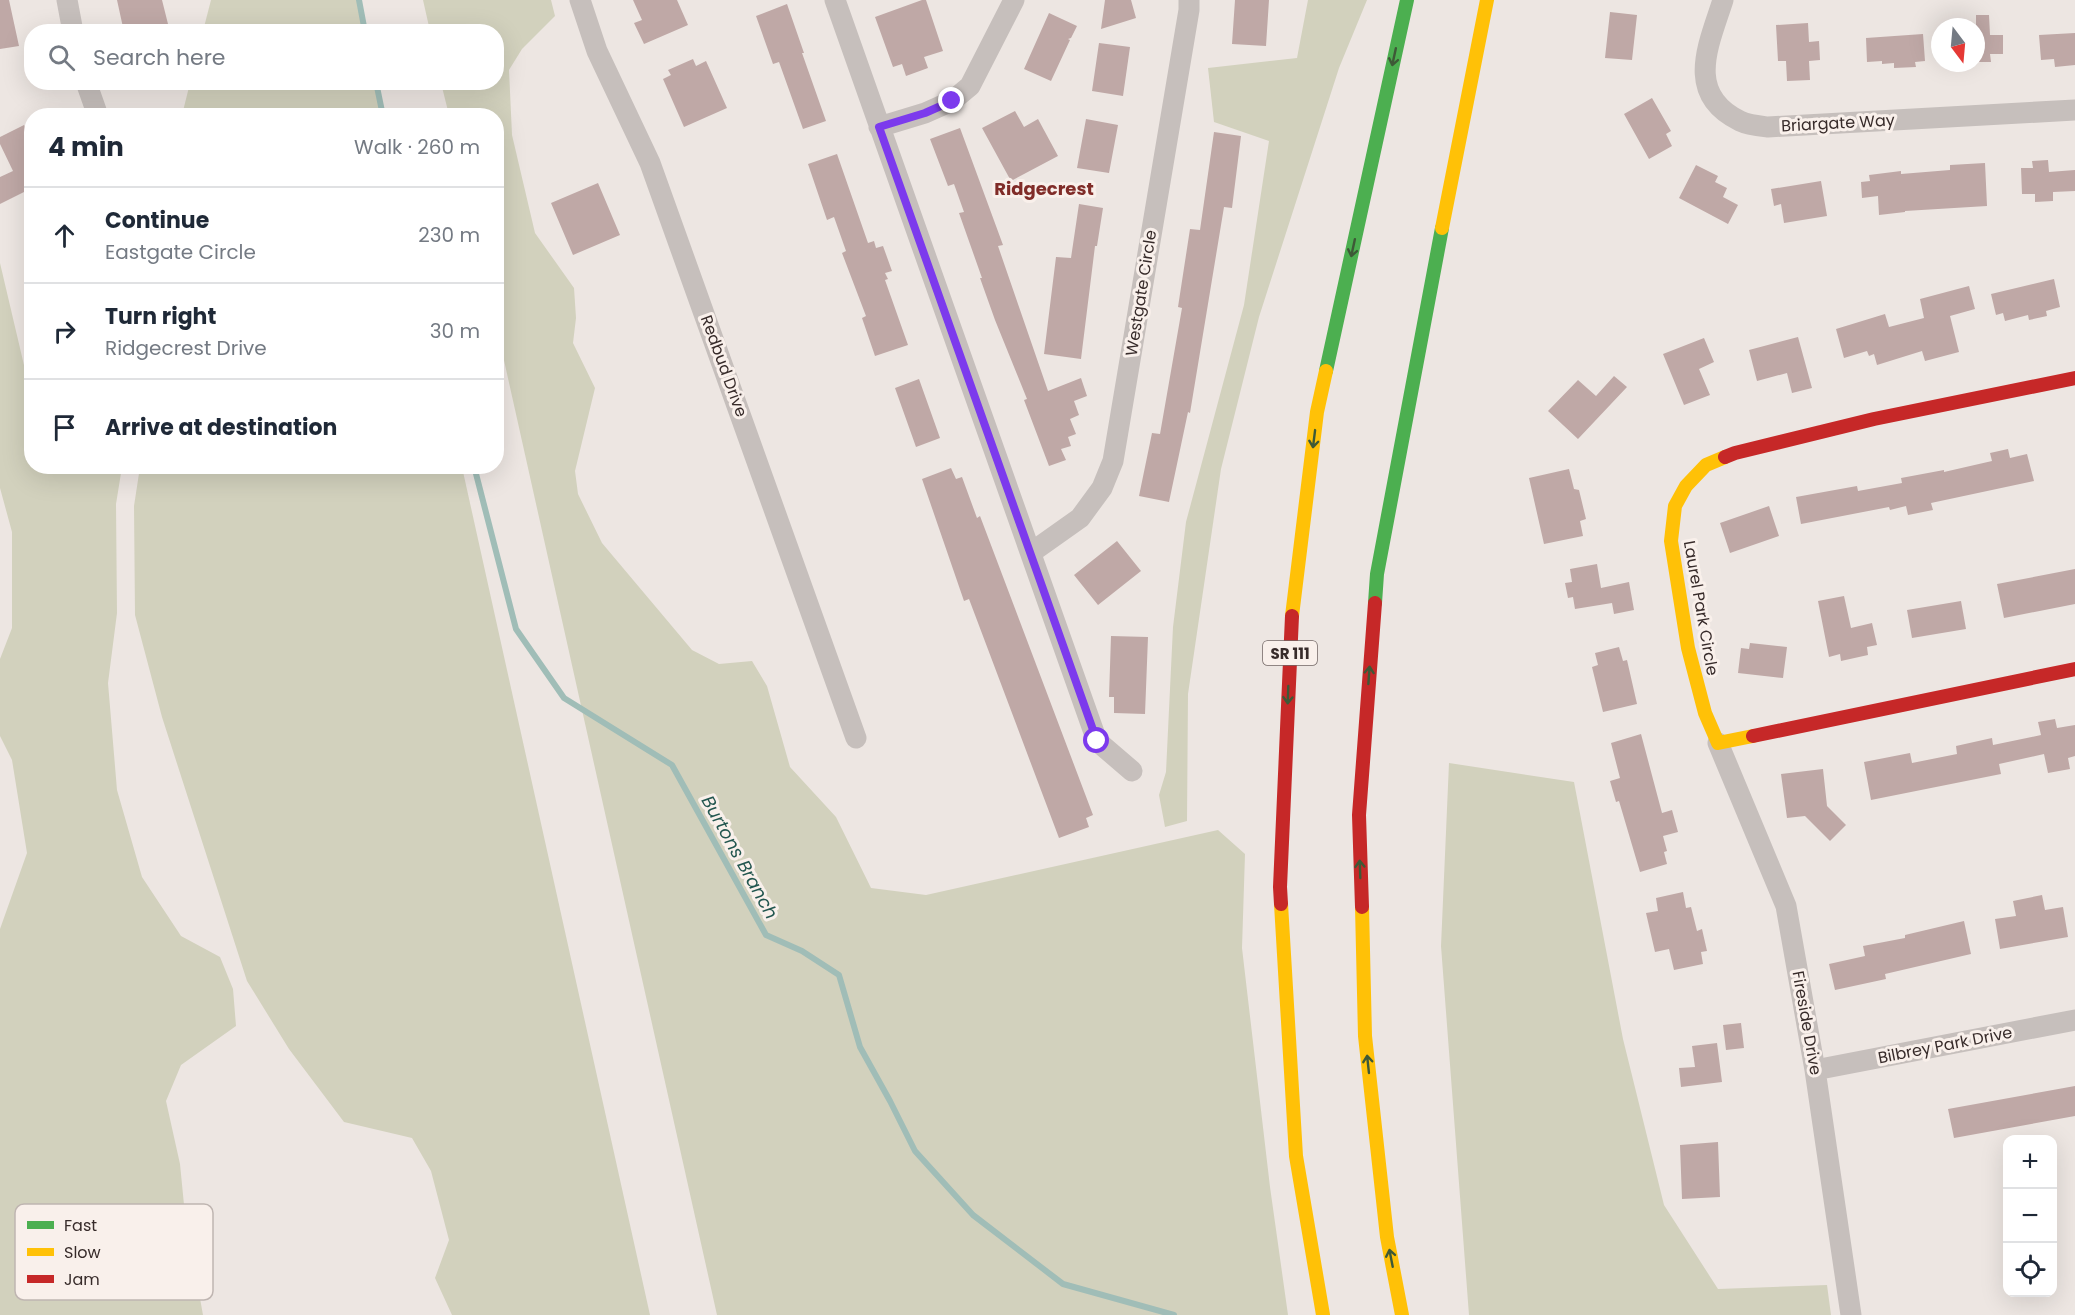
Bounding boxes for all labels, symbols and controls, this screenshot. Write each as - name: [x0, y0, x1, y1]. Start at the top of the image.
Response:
- north arrow: [1931, 18, 1985, 72]
- search box: [24, 24, 504, 90]
- icon: search: [45, 41, 78, 74]
- text: Search here: [93, 42, 226, 73]
- one-way arrow: [1388, 47, 1399, 66]
- route end: [938, 87, 964, 113]
- street label: Briargate Way: [1781, 109, 1895, 137]
- text: 4 min: [48, 129, 124, 165]
- text: Walk · 260 m: [354, 133, 480, 161]
- district label: Ridgecrest: [994, 176, 1094, 201]
- text: Continue: [105, 205, 209, 236]
- icon: ahead: [48, 219, 81, 252]
- text: 230 m: [418, 221, 480, 249]
- street label: Westgate Circle: [1120, 228, 1162, 358]
- text: Eastgate Circle: [105, 238, 256, 266]
- one-way arrow: [1346, 238, 1358, 257]
- text: Turn right: [105, 301, 216, 332]
- street label: Redbud Drive: [695, 312, 753, 420]
- icon: right: [48, 315, 81, 348]
- text: 30 m: [430, 317, 480, 345]
- text: Ridgecrest Drive: [105, 334, 267, 362]
- icon: arrive: [48, 411, 81, 444]
- text: Arrive at destination: [105, 412, 337, 443]
- one-way arrow: [1308, 428, 1319, 448]
- street label: Laurel Park Circle: [1678, 539, 1724, 677]
- road number: SR 111: [1263, 641, 1317, 665]
- one-way arrow: [1364, 665, 1375, 685]
- one-way arrow: [1283, 685, 1294, 705]
- route start: [1083, 727, 1109, 753]
- water label: Burtons Branch: [696, 791, 784, 923]
- one-way arrow: [1355, 860, 1366, 880]
- street label: Fireside Drive: [1787, 969, 1827, 1077]
- street label: Bilbrey Park Drive: [1876, 1021, 2014, 1069]
- one-way arrow: [1362, 1054, 1373, 1074]
- map controls: [2003, 1135, 2057, 1297]
- button: +: [2003, 1135, 2057, 1189]
- button: −: [2003, 1189, 2057, 1243]
- legend: [15, 1204, 213, 1300]
- text: Fast: [64, 1214, 97, 1237]
- text: Slow: [64, 1241, 101, 1264]
- button: locate: [2003, 1243, 2057, 1297]
- one-way arrow: [1385, 1248, 1396, 1268]
- text: Jam: [64, 1268, 100, 1291]

